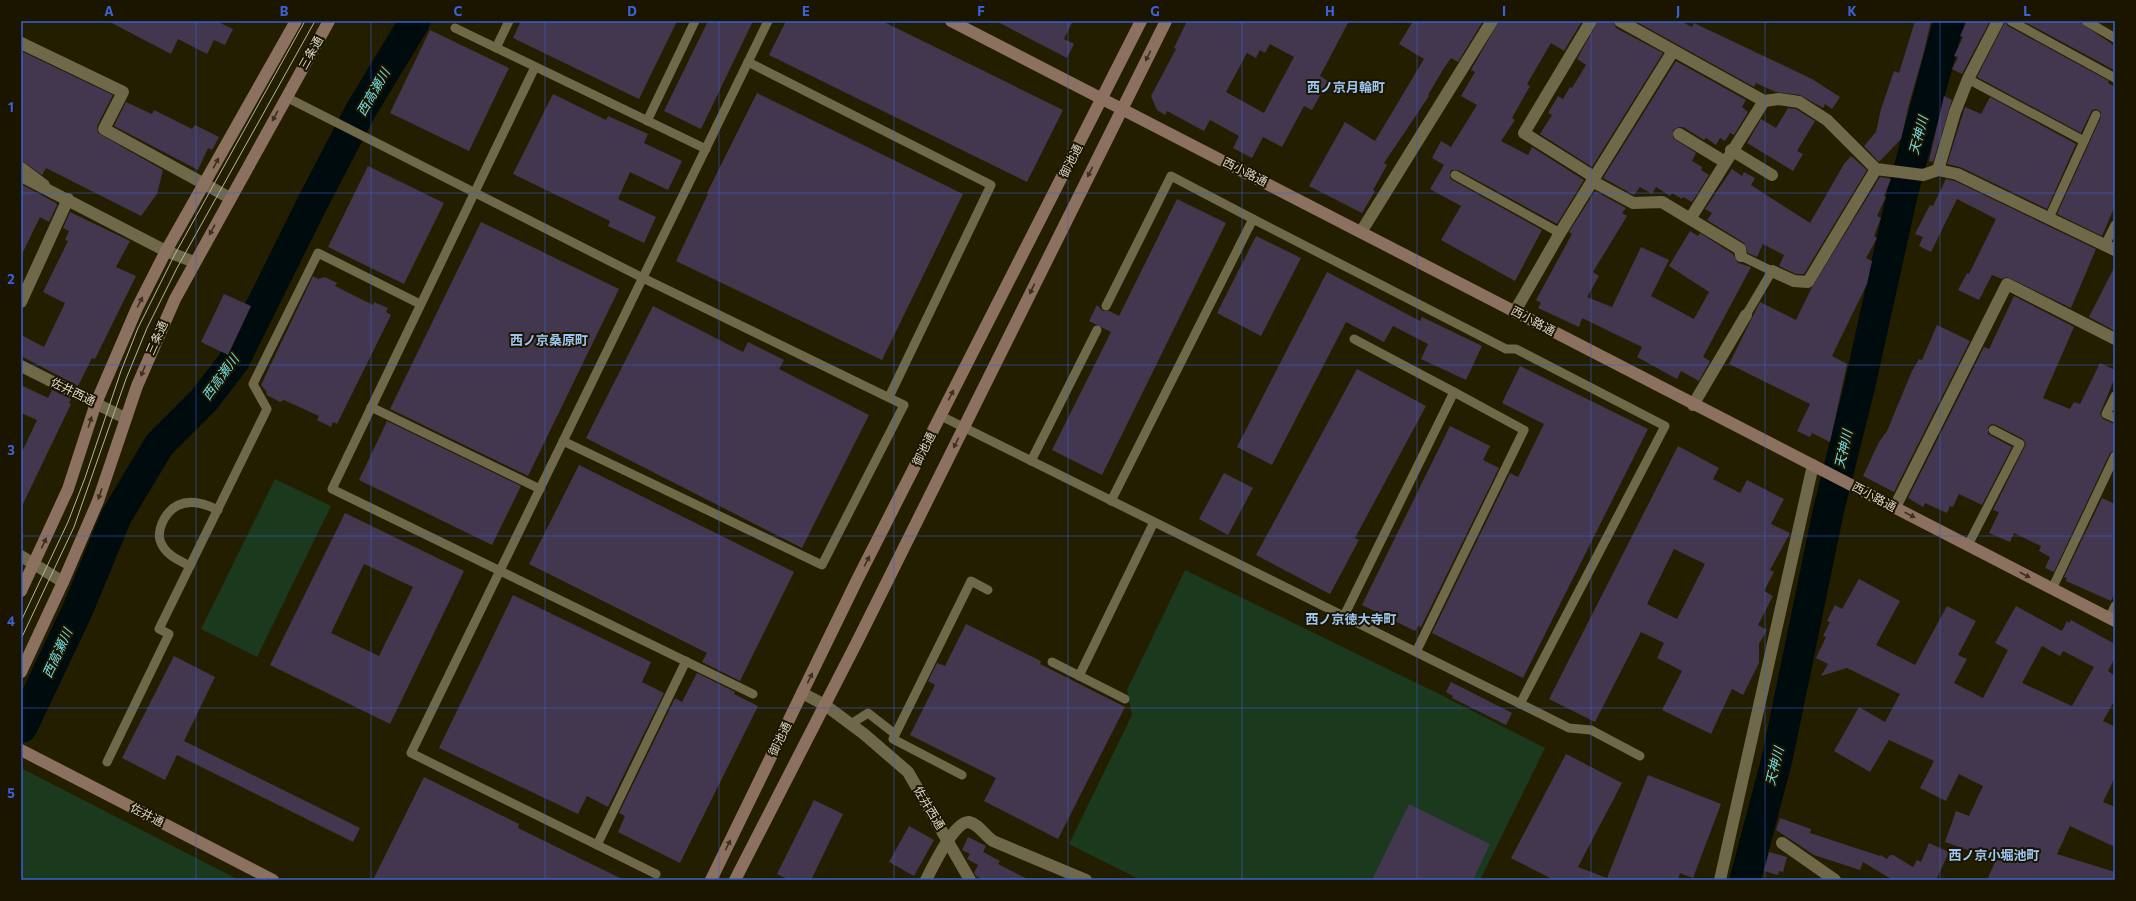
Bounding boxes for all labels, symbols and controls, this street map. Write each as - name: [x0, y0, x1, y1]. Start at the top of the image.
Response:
- text: A: [104, 3, 114, 19]
- text: B: [280, 3, 289, 19]
- text: C: [454, 3, 463, 19]
- text: D: [627, 3, 637, 19]
- text: E: [802, 3, 810, 19]
- text: F: [977, 3, 985, 19]
- text: G: [1150, 3, 1160, 19]
- text: H: [1325, 3, 1335, 19]
- text: I: [1502, 3, 1506, 19]
- text: J: [1676, 3, 1680, 19]
- text: K: [1847, 3, 1857, 19]
- text: L: [2023, 3, 2031, 19]
- street label: 三条通: [295, 33, 325, 72]
- one-way arrow: [1145, 50, 1151, 62]
- water label: 西高瀬川: [353, 64, 394, 119]
- district label: 西ノ京月輪町: [1307, 79, 1385, 95]
- text: 1: [8, 99, 14, 115]
- one-way arrow: [272, 110, 279, 122]
- water label: 天神川: [1905, 112, 1931, 156]
- street label: 御池通: [1056, 141, 1085, 180]
- street label: 西小路通: [1221, 154, 1270, 188]
- one-way arrow: [213, 157, 220, 169]
- one-way arrow: [1087, 167, 1093, 178]
- one-way arrow: [209, 224, 216, 236]
- text: 2: [7, 271, 15, 287]
- one-way arrow: [1029, 283, 1036, 294]
- one-way arrow: [137, 296, 144, 308]
- street label: 西小路通: [1509, 303, 1558, 338]
- street label: 三条通: [142, 318, 170, 357]
- district label: 西ノ京桑原町: [510, 332, 588, 348]
- water label: 西高瀬川: [198, 350, 243, 403]
- one-way arrow: [139, 366, 145, 378]
- street label: 佐井西通: [49, 374, 98, 408]
- one-way arrow: [948, 389, 954, 401]
- one-way arrow: [87, 415, 93, 427]
- water label: 天神川: [1831, 426, 1856, 470]
- street label: 御池通: [909, 429, 938, 468]
- one-way arrow: [953, 437, 959, 449]
- text: 3: [7, 442, 15, 458]
- street label: 西小路通: [1850, 479, 1899, 514]
- one-way arrow: [97, 489, 103, 501]
- one-way arrow: [1904, 512, 1915, 518]
- one-way arrow: [41, 536, 47, 548]
- one-way arrow: [864, 555, 870, 567]
- one-way arrow: [2019, 572, 2031, 578]
- district label: 西ノ京徳大寺町: [1305, 611, 1397, 627]
- text: 4: [7, 613, 15, 629]
- water label: 西高瀬川: [39, 624, 76, 680]
- one-way arrow: [807, 672, 813, 683]
- street label: 御池通: [765, 719, 793, 758]
- water label: 天神川: [1762, 743, 1787, 787]
- street label: 佐井西通: [911, 783, 948, 832]
- text: 5: [7, 785, 15, 801]
- street label: 佐井通: [128, 800, 167, 829]
- one-way arrow: [725, 839, 731, 851]
- district label: 西ノ京小堀池町: [1948, 847, 2040, 863]

